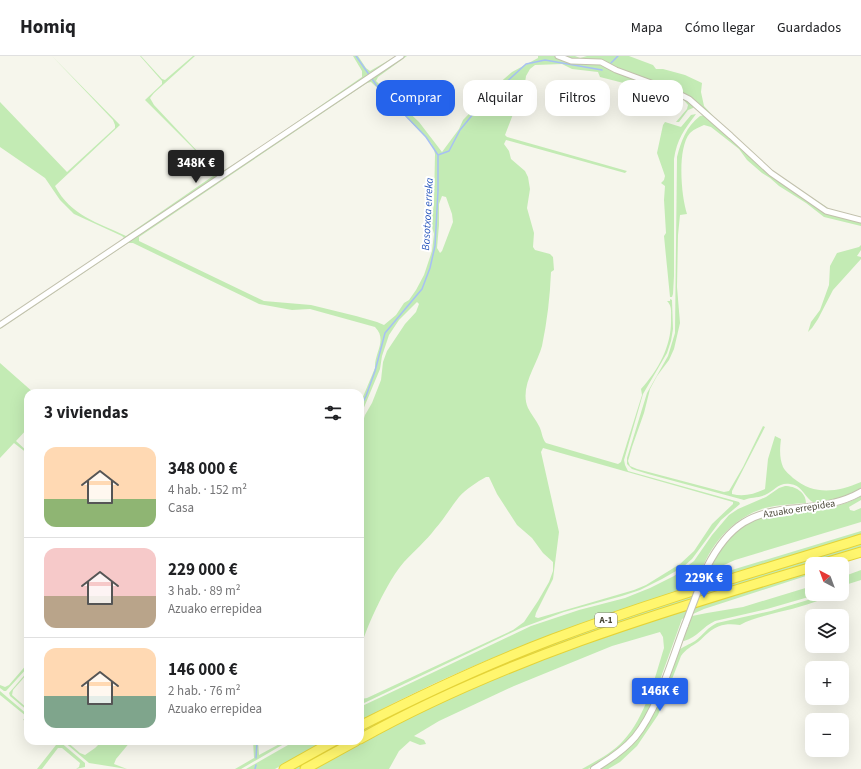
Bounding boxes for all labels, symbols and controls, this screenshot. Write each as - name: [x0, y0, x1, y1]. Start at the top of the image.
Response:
- text: Homiq: [20, 14, 76, 41]
- text: Mapa: [631, 18, 663, 38]
- text: Cómo llegar: [685, 18, 755, 38]
- text: Guardados: [777, 18, 841, 38]
- chip: Comprar: [376, 80, 455, 116]
- chip: Alquilar: [463, 80, 537, 116]
- chip: Filtros: [545, 80, 610, 116]
- chip: Nuevo: [618, 80, 683, 116]
- pin: 348K €: [163, 150, 229, 184]
- text: 348K €: [177, 154, 215, 172]
- water label: Basotxoa erreka: [418, 177, 437, 251]
- text: 3 viviendas: [44, 401, 128, 425]
- icon: filters: [322, 402, 344, 424]
- text: 348 000 €: [168, 457, 238, 481]
- icon: home: [76, 463, 124, 511]
- text: 4 hab. · 152 m²: [168, 481, 247, 499]
- street label: Azuako errepidea: [762, 496, 836, 522]
- text: Casa: [168, 499, 194, 517]
- north arrow: [805, 557, 849, 601]
- map controls: [805, 557, 849, 757]
- text: 229 000 €: [168, 558, 238, 582]
- icon: home: [76, 564, 124, 612]
- pin: 229K €: [671, 565, 737, 599]
- text: 229K €: [685, 569, 723, 587]
- text: 3 hab. · 89 m²: [168, 582, 241, 600]
- text: Azuako errepidea: [168, 600, 262, 618]
- button: layers: [805, 609, 849, 653]
- road number: A-1: [595, 613, 617, 627]
- text: 146 000 €: [168, 658, 238, 682]
- button: +: [805, 661, 849, 705]
- icon: home: [76, 664, 124, 712]
- pin: 146K €: [627, 678, 693, 712]
- text: 2 hab. · 76 m²: [168, 682, 241, 700]
- text: 146K €: [641, 682, 679, 700]
- text: Azuako errepidea: [168, 700, 262, 718]
- button: −: [805, 713, 849, 757]

